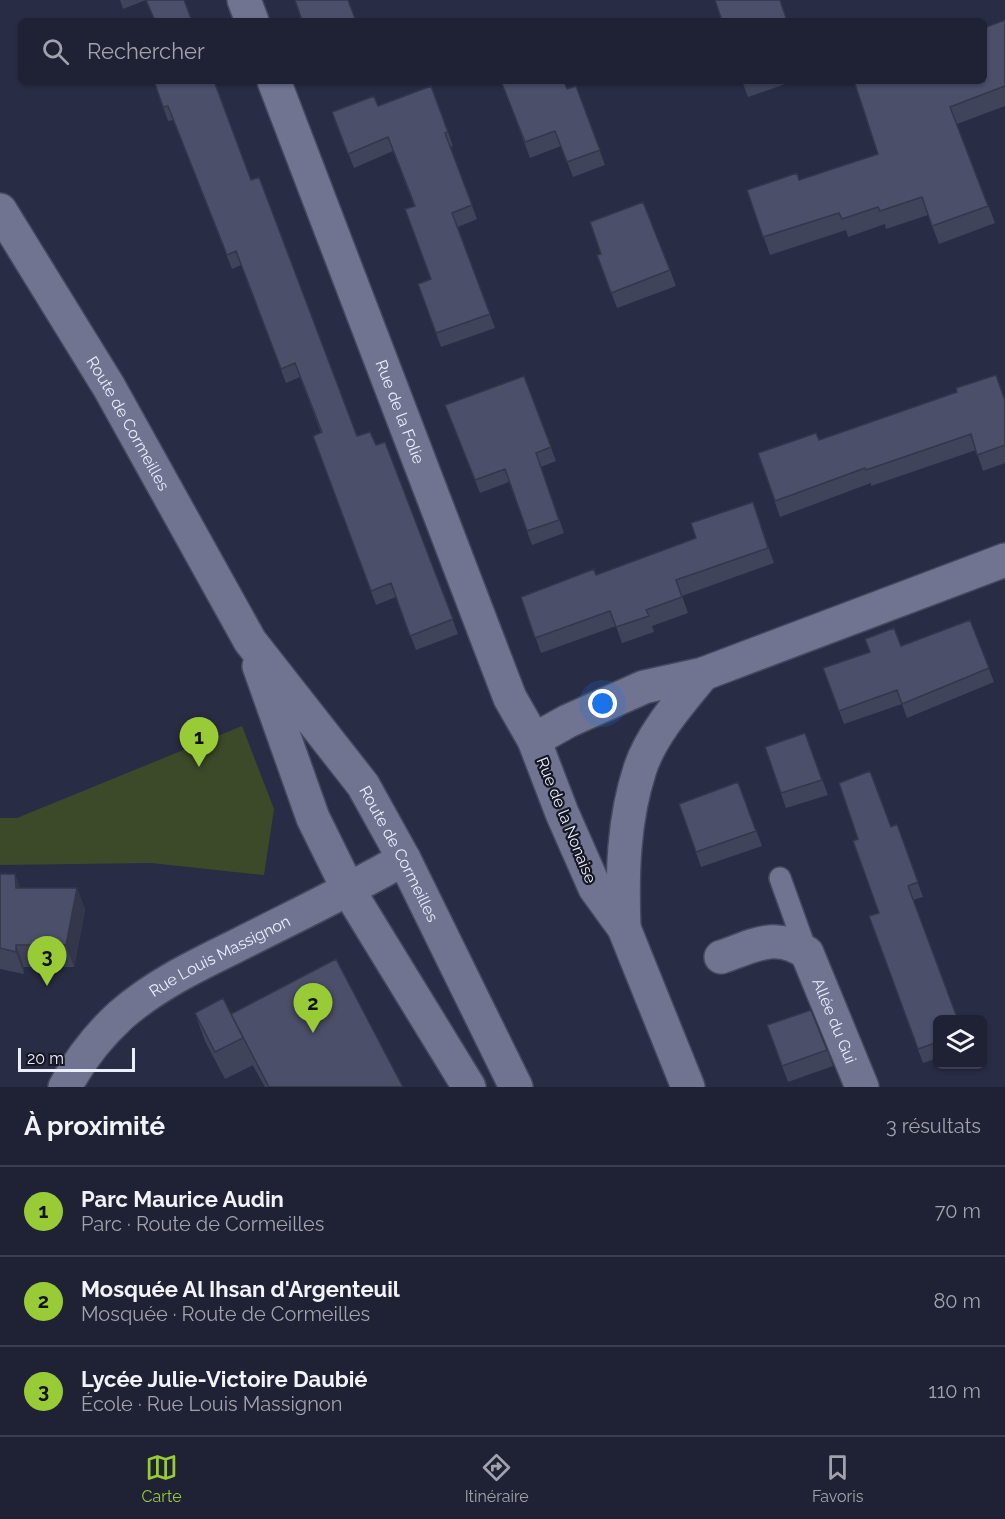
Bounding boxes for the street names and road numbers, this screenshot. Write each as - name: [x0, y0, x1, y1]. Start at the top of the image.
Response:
- street label: Route de Cormeilles: [82, 353, 174, 494]
- street label: Rue de la Folie: [372, 357, 428, 466]
- street label: Rue de la Nonaise: [533, 754, 600, 886]
- street label: Route de Cormeilles: [355, 782, 442, 925]
- street label: Rue Louis Massignon: [146, 911, 293, 1001]
- street label: Allée du Gui: [808, 975, 860, 1066]

